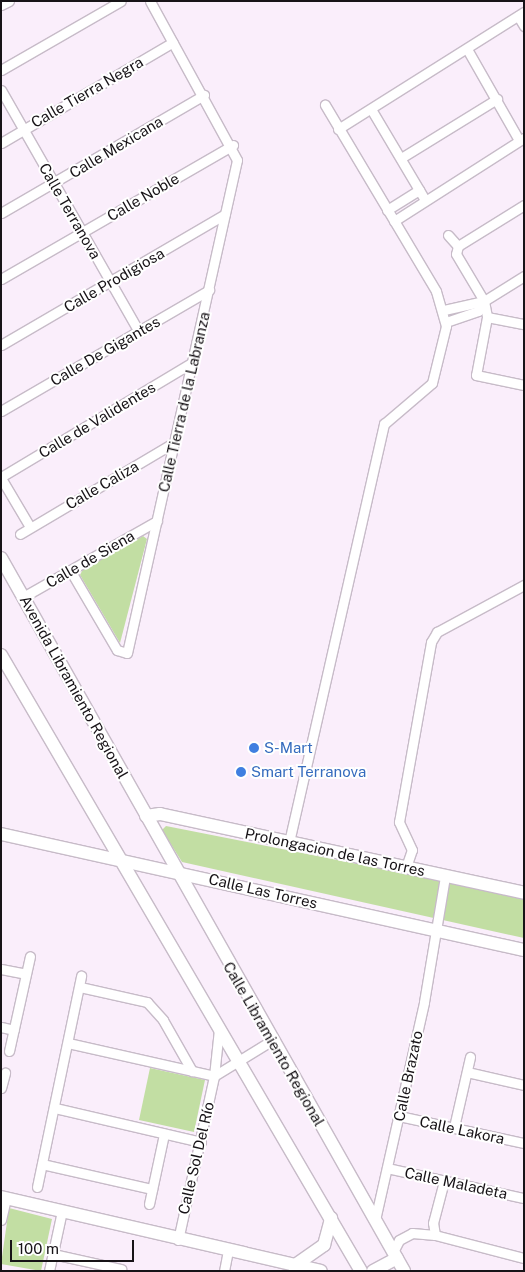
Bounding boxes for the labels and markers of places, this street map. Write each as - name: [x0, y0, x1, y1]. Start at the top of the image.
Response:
- place label: S-Mart: [264, 739, 313, 757]
- marker: S-Mart: [248, 742, 260, 754]
- place label: Smart Terranova: [251, 763, 366, 781]
- marker: Smart Terranova: [235, 766, 247, 778]

